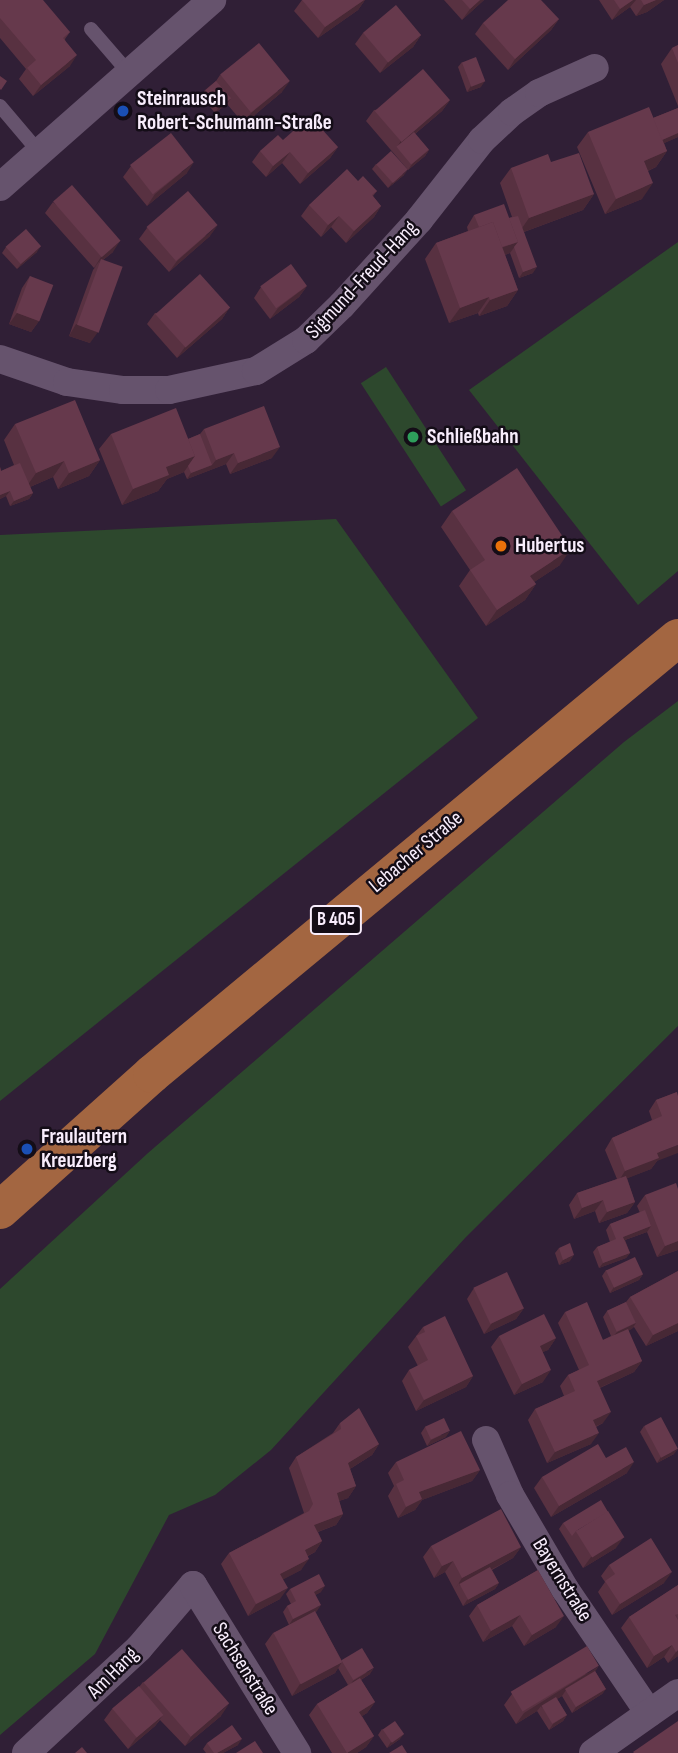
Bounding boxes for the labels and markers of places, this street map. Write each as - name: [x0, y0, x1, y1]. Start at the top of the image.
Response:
- place label: Steinrausch Robert-Schumann-Straße: [137, 86, 332, 136]
- marker: Steinrausch Robert-Schumann-Straße: [115, 103, 131, 119]
- place label: Schließbahn: [427, 424, 518, 450]
- marker: Schließbahn: [405, 429, 421, 445]
- place label: Hubertus: [515, 533, 584, 559]
- marker: Hubertus: [493, 538, 509, 554]
- place label: Fraulautern Kreuzberg: [41, 1124, 127, 1174]
- marker: Fraulautern Kreuzberg: [19, 1141, 35, 1157]

